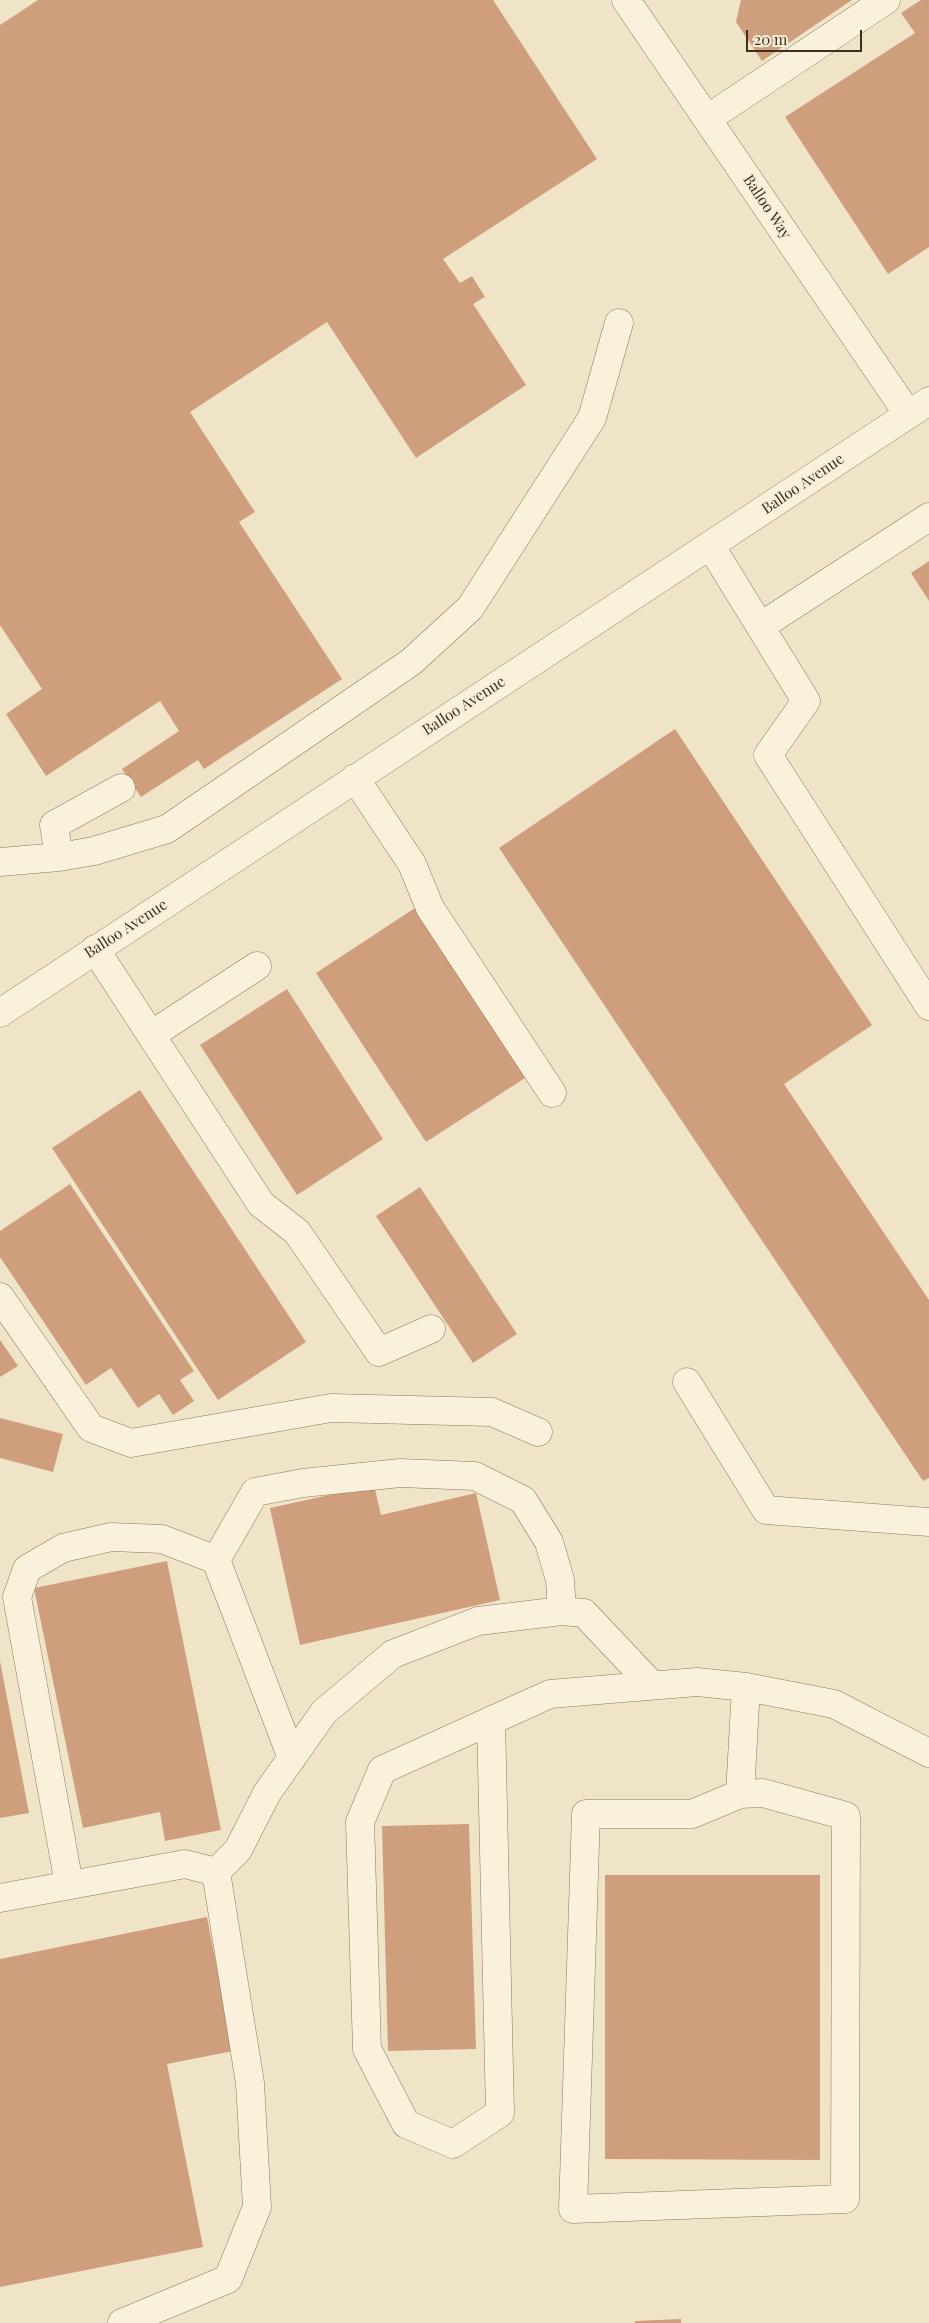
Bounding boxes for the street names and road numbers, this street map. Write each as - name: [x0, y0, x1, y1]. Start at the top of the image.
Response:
- street label: Balloo Way: [739, 172, 795, 242]
- street label: Balloo Avenue: [759, 450, 847, 518]
- street label: Balloo Avenue: [419, 673, 509, 739]
- street label: Balloo Avenue: [81, 896, 171, 962]

